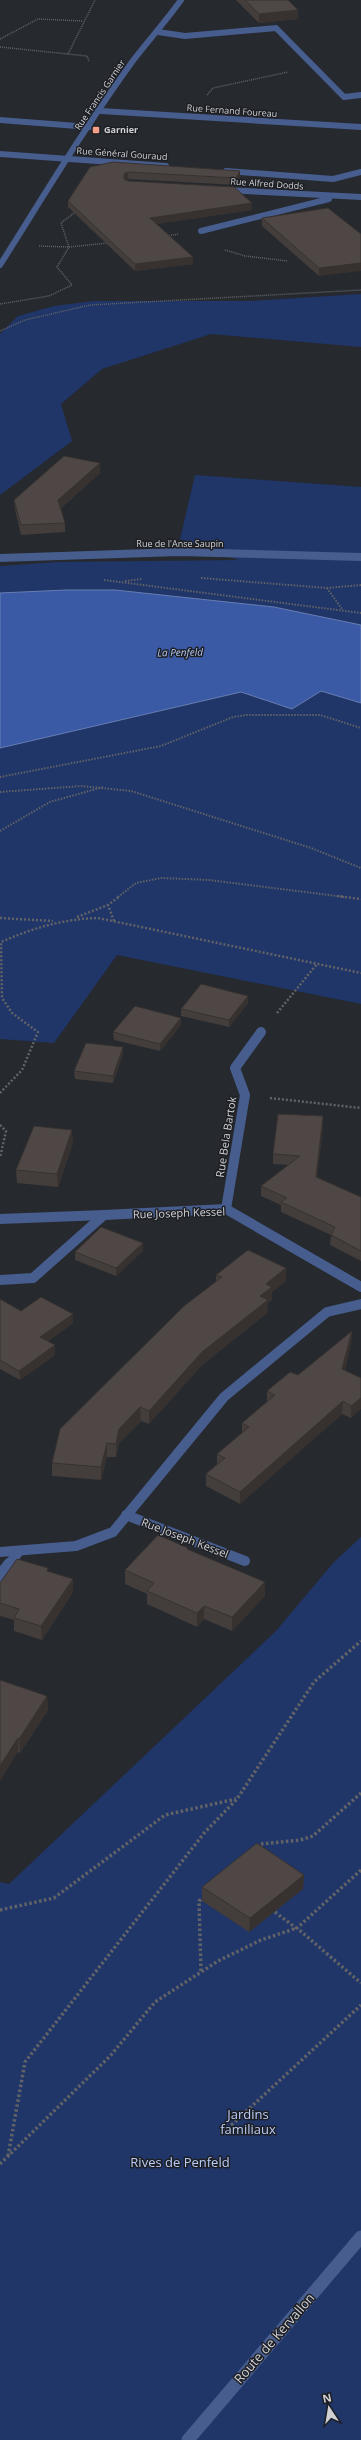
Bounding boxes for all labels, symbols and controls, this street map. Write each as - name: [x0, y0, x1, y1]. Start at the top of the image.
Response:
- street label: Rue Francis Garnier: [73, 58, 127, 132]
- street label: Rue Fernand Foureau: [186, 101, 278, 120]
- marker: Garnier: [91, 125, 101, 135]
- place label: Garnier: [104, 125, 138, 135]
- street label: Rue Général Gouraud: [76, 144, 168, 163]
- street label: Rue Alfred Dodds: [230, 174, 304, 193]
- street label: Rue de l'Anse Saupin: [136, 537, 224, 550]
- water label: La Penfeld: [157, 645, 203, 659]
- street label: Rue Bela Bartok: [212, 1095, 239, 1178]
- street label: Rue Joseph Kessel: [133, 1203, 225, 1222]
- street label: Rue Joseph Kessel: [139, 1514, 231, 1561]
- park label: Jardins familiaux: [220, 2105, 276, 2138]
- park label: Rives de Penfeld: [130, 2153, 230, 2171]
- street label: Route de Kervallon: [230, 2289, 318, 2387]
- north arrow: [309, 2388, 349, 2428]
- text: N: [321, 2389, 333, 2406]

